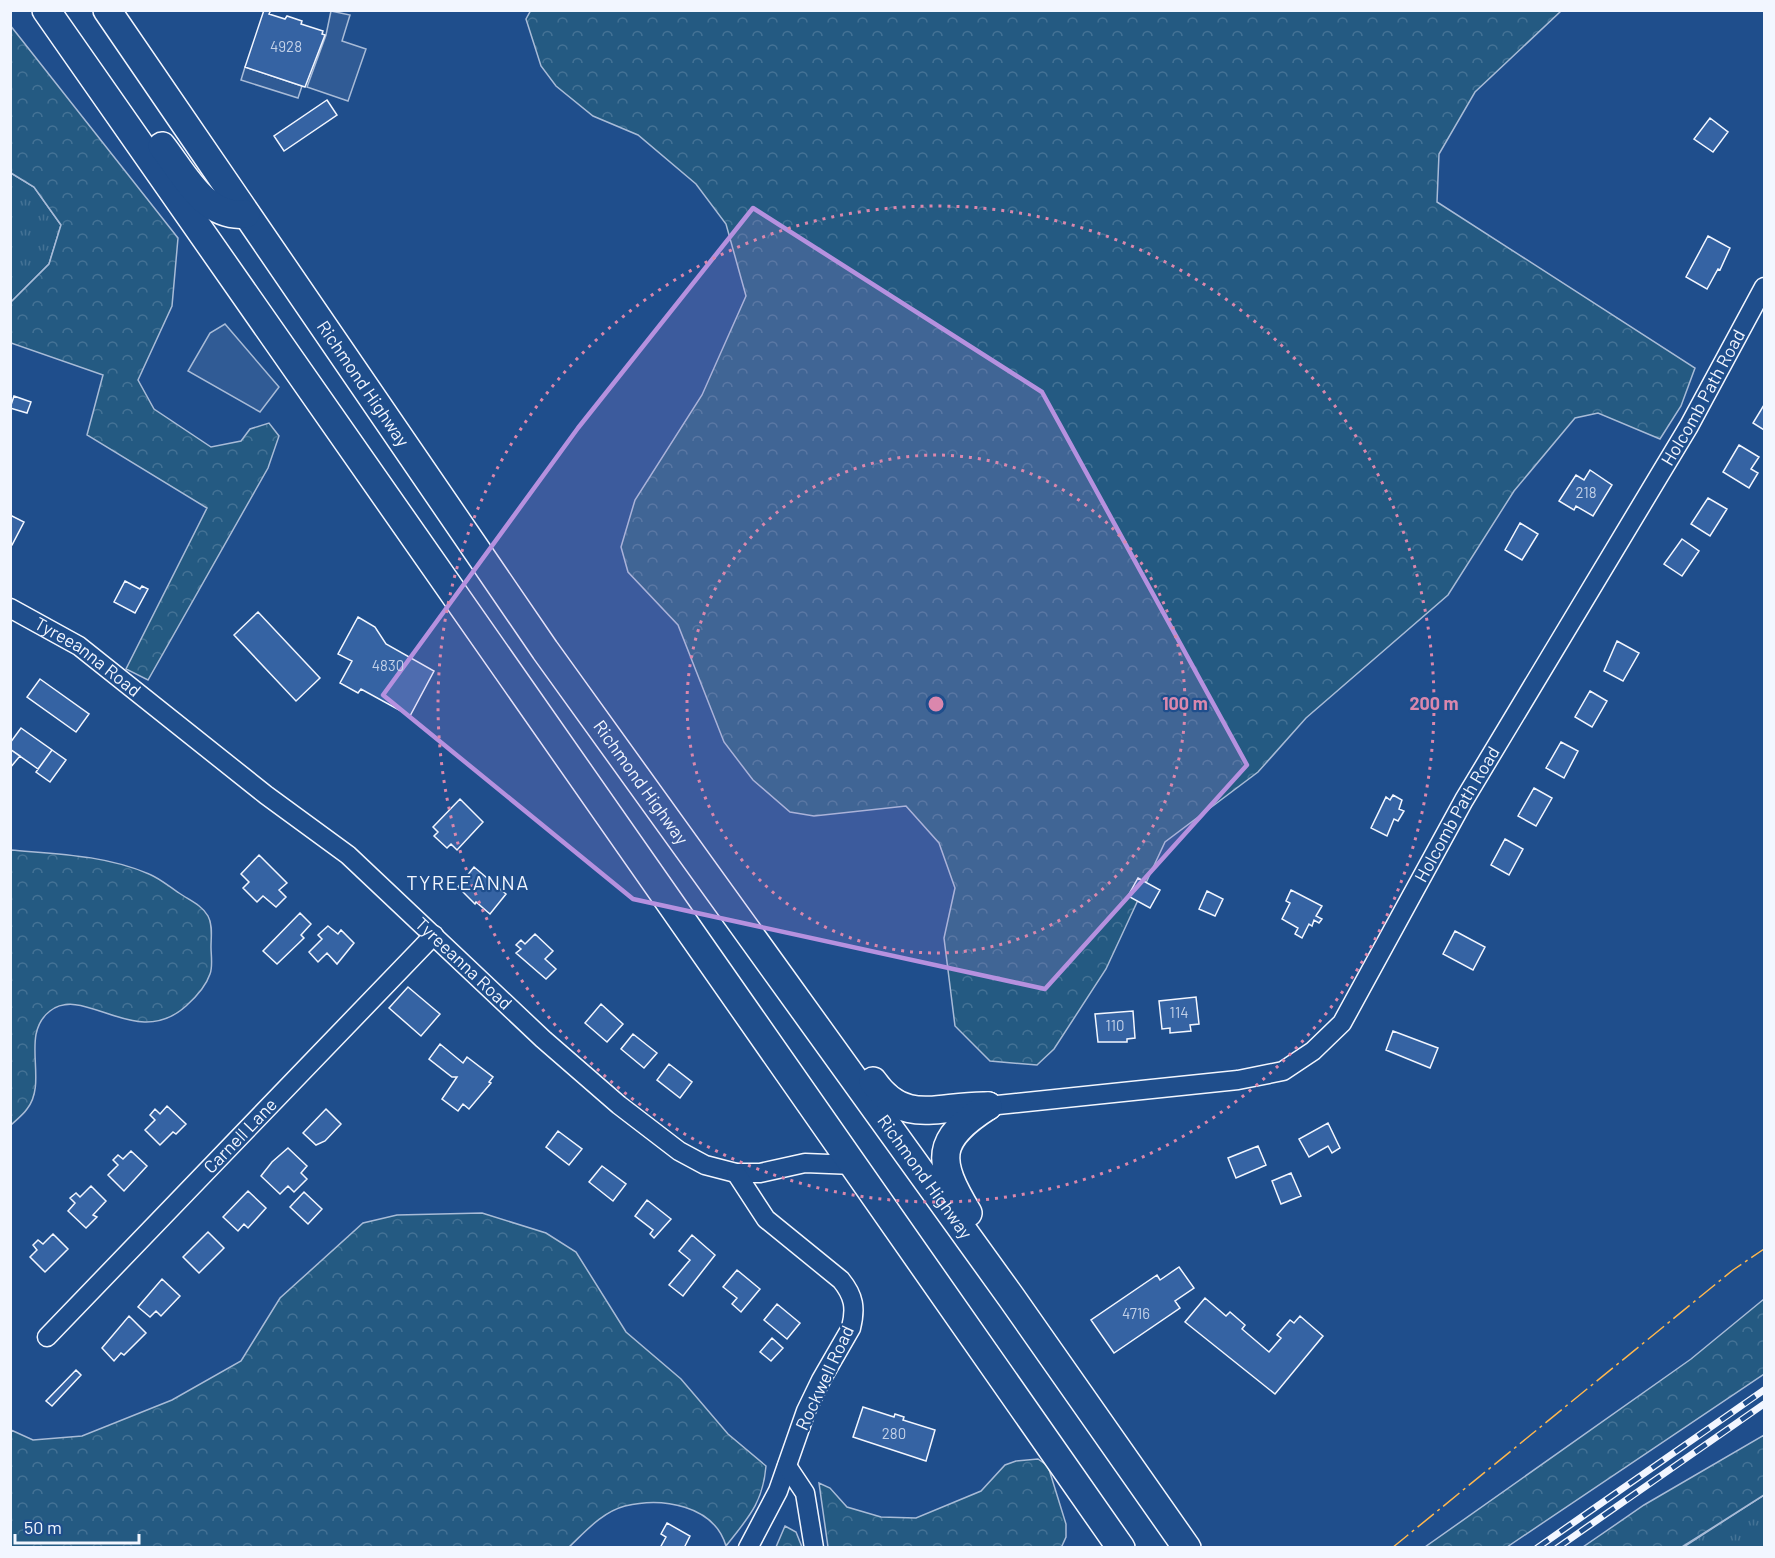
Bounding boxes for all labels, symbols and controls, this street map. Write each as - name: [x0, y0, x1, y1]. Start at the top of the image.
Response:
- house number: 4928: [270, 37, 302, 55]
- street label: Richmond Highway: [313, 316, 415, 451]
- street label: Holcomb Path Road: [1656, 325, 1749, 469]
- house number: 218: [1576, 483, 1596, 501]
- street label: Tyreeanna Road: [31, 612, 146, 701]
- house number: 4830: [372, 656, 404, 674]
- text: 100 m: [1162, 692, 1208, 714]
- text: 200 m: [1409, 692, 1459, 714]
- centre of rings: [926, 694, 946, 714]
- street label: Richmond Highway: [589, 716, 694, 849]
- street label: Holcomb Path Road: [1409, 742, 1504, 886]
- district label: TYREEANNA: [406, 870, 530, 894]
- street label: Tyreeanna Road: [411, 912, 517, 1014]
- house number: 114: [1170, 1003, 1188, 1021]
- house number: 110: [1105, 1016, 1125, 1034]
- street label: Carnell Lane: [198, 1093, 281, 1178]
- street label: Richmond Highway: [873, 1110, 978, 1243]
- house number: 4716: [1122, 1304, 1150, 1322]
- street label: Rockwell Road: [790, 1322, 858, 1433]
- house number: 280: [882, 1424, 906, 1442]
- scale bar: [15, 1507, 140, 1545]
- text: 50 m: [24, 1516, 62, 1538]

